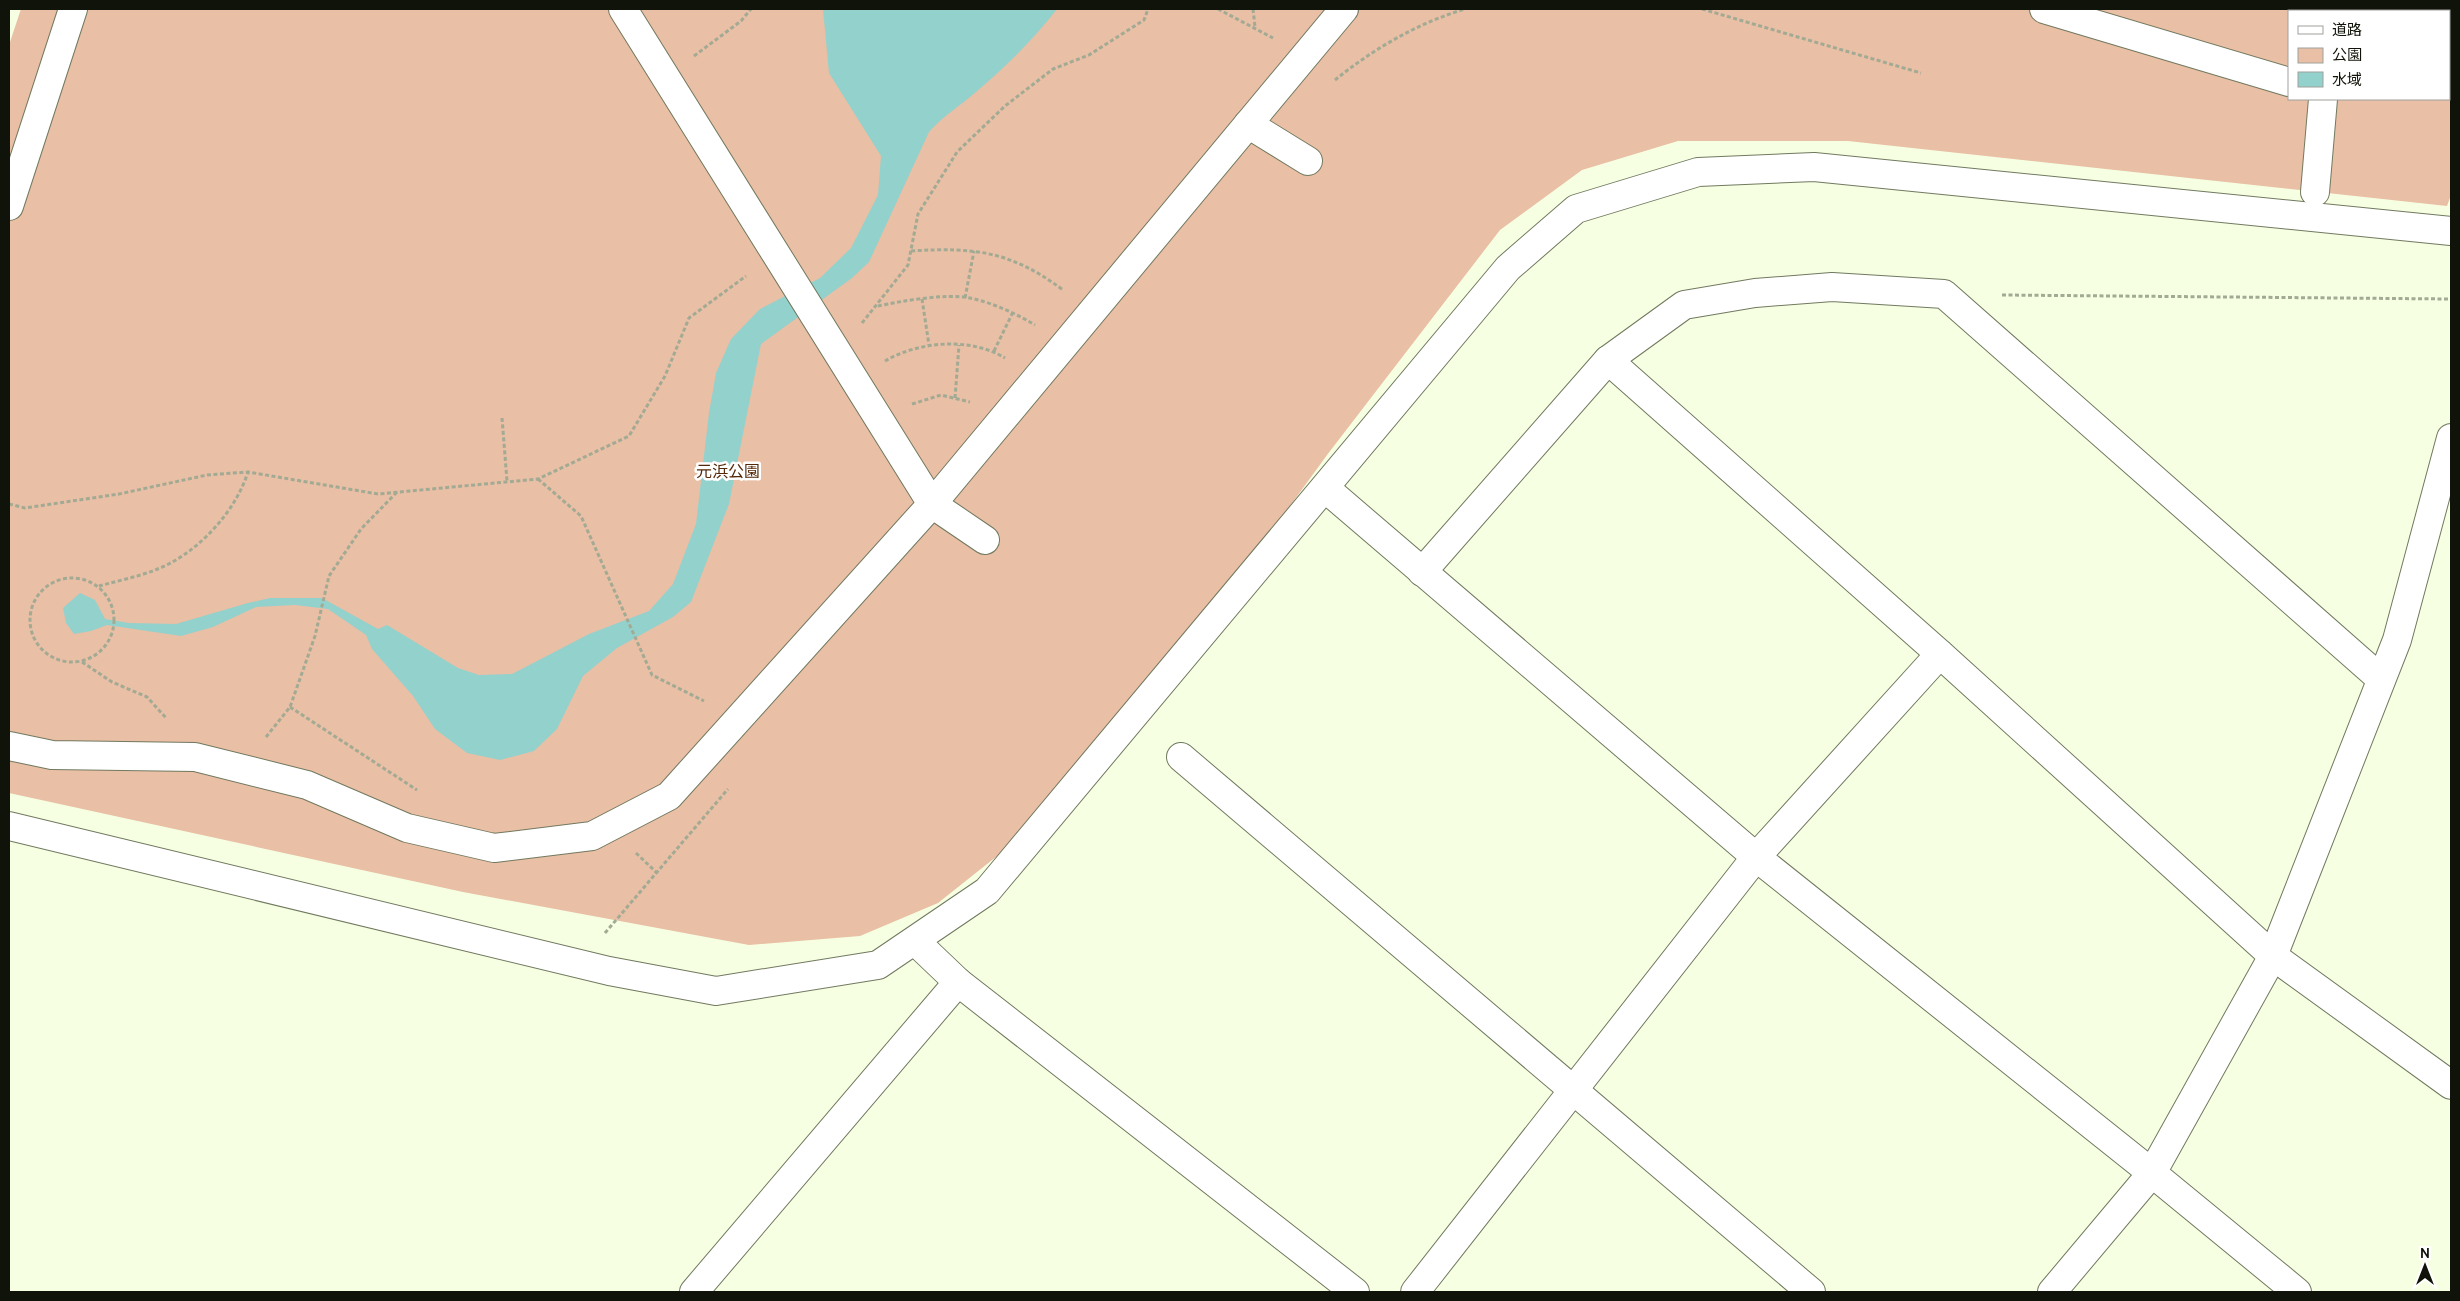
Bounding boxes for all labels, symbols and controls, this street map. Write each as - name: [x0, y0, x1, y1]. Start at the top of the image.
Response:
- legend: [2288, 10, 2450, 100]
- text: 道路: [2332, 21, 2362, 39]
- text: 公園: [2332, 46, 2362, 64]
- text: 水域: [2332, 71, 2362, 89]
- park label: 元浜公園: [696, 462, 760, 481]
- north arrow: [2400, 1241, 2450, 1291]
- text: N: [2420, 1244, 2430, 1262]

